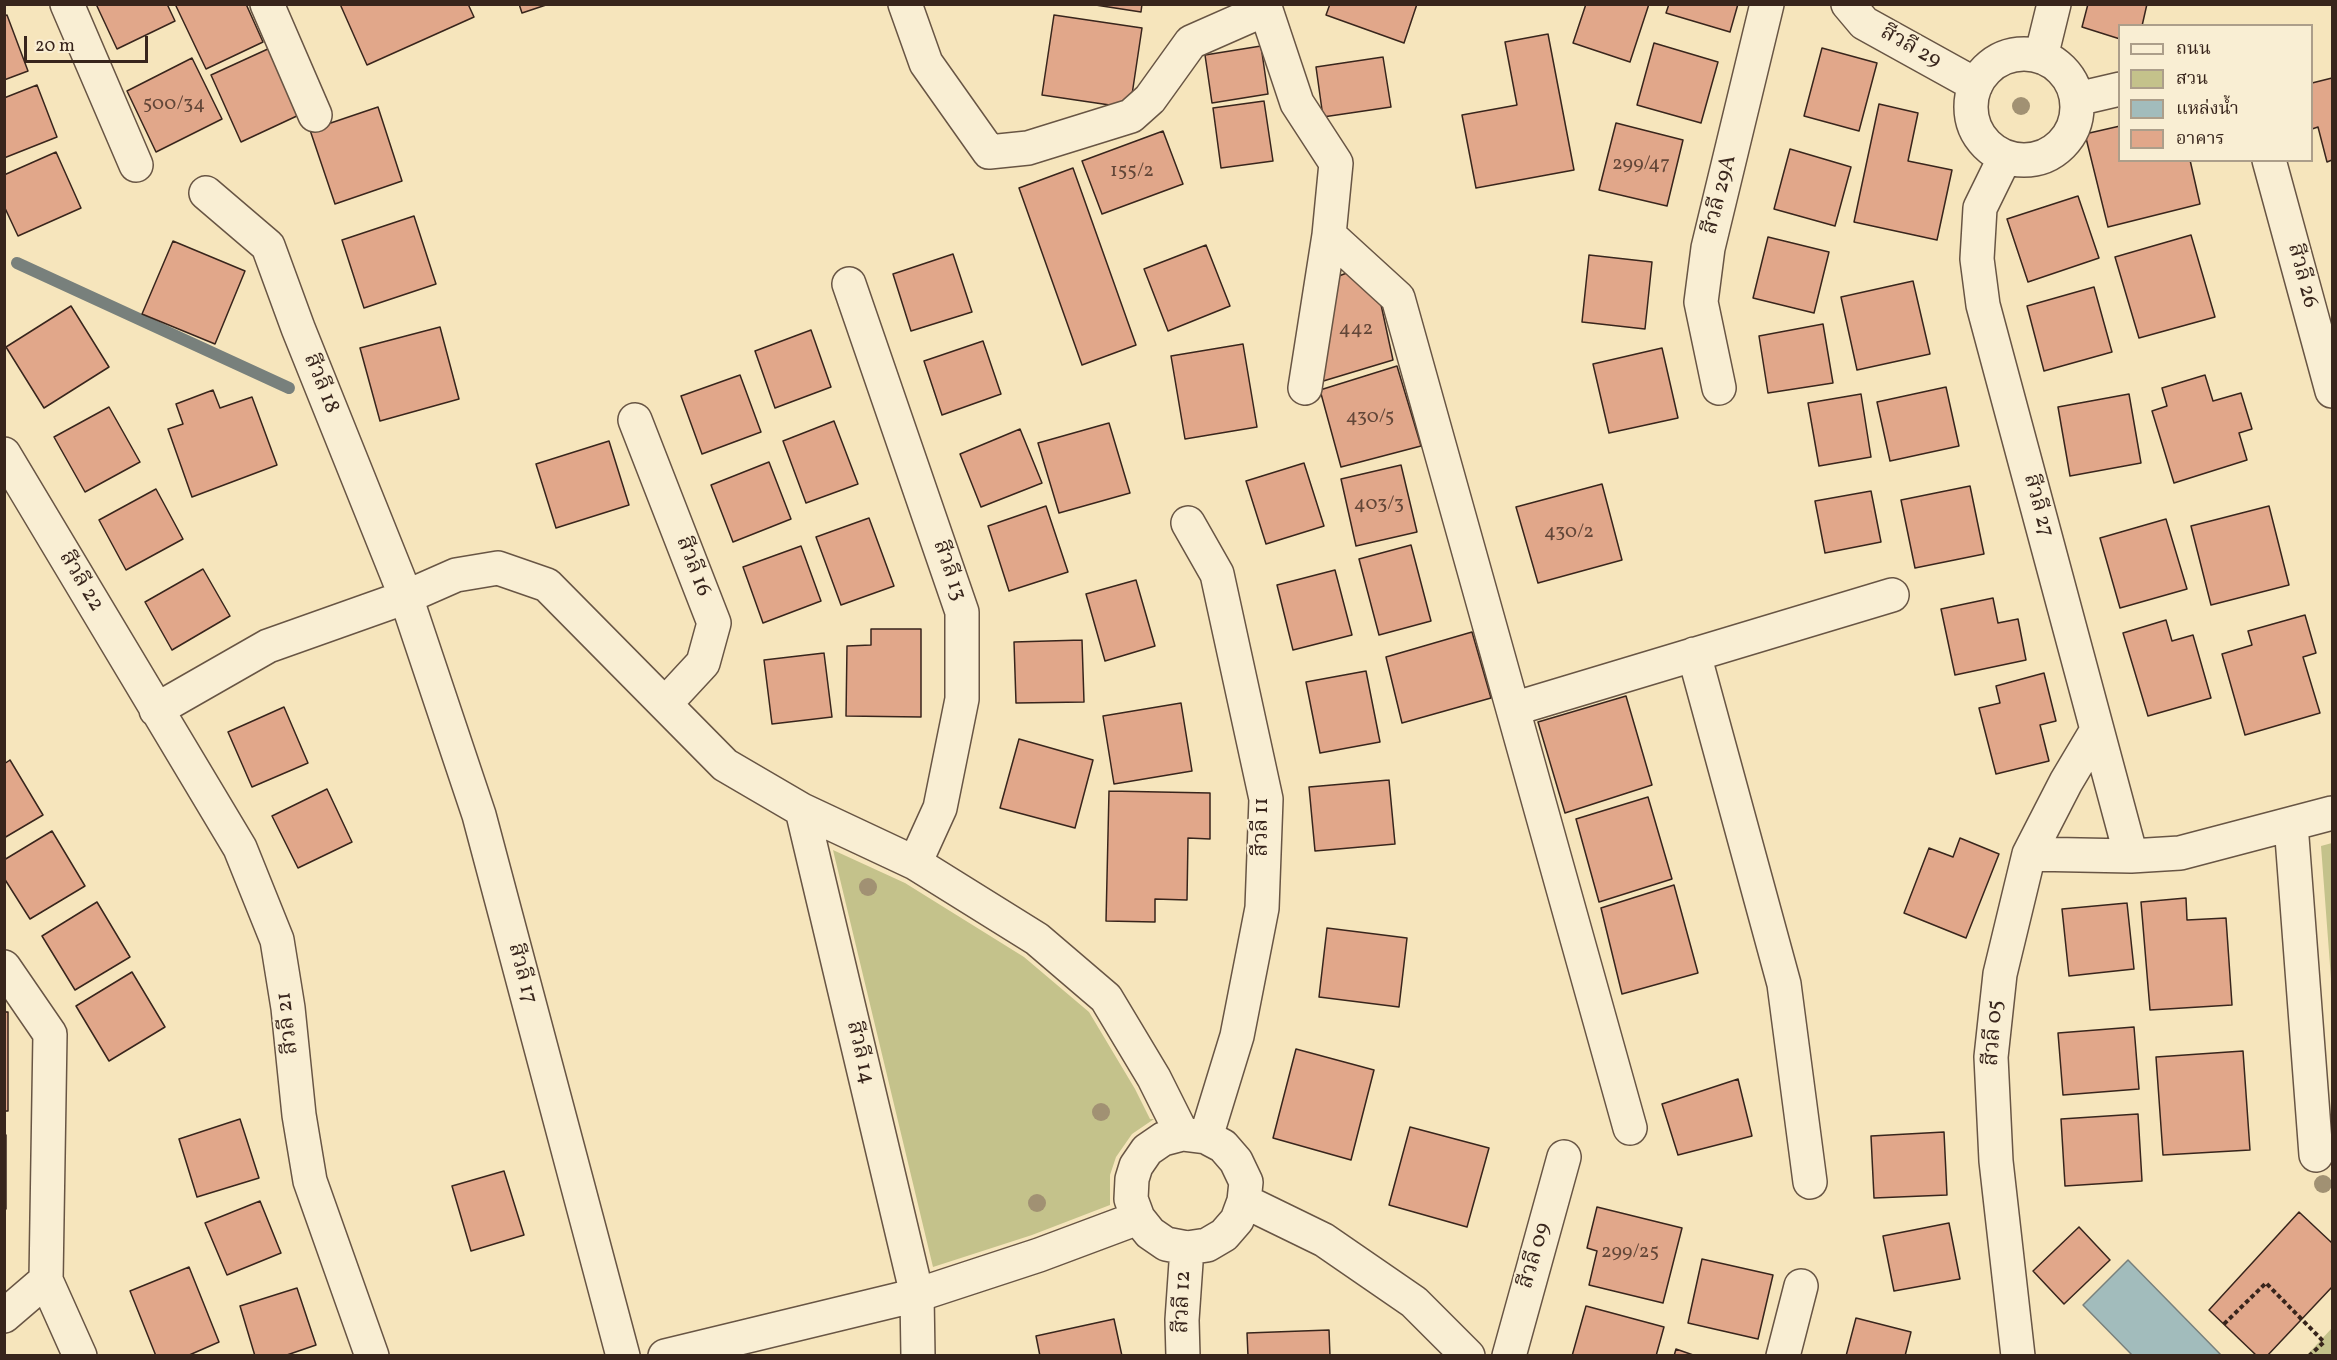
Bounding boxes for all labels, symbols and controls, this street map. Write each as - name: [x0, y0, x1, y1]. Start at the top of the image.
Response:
- street label: สีวลี 29: [1875, 21, 1945, 75]
- scale bar: [27, 24, 152, 62]
- legend: [2118, 24, 2313, 162]
- text: 20 m: [35, 34, 75, 59]
- text: ถนน: [2176, 37, 2211, 62]
- text: สวน: [2176, 67, 2208, 92]
- house number: 500/34: [143, 93, 205, 117]
- text: แหล่งน้ำ: [2176, 97, 2239, 122]
- text: อาคาร: [2176, 127, 2225, 152]
- house number: 299/47: [1612, 153, 1670, 177]
- street label: สีวลี 29A: [1698, 153, 1744, 237]
- house number: 155/2: [1110, 160, 1154, 184]
- street label: สีวลี 26: [2280, 241, 2322, 311]
- house number: 442: [1339, 318, 1373, 342]
- street label: สีวลี 18: [296, 350, 344, 418]
- house number: 430/5: [1346, 406, 1394, 430]
- street label: สีวลี 27: [2016, 471, 2058, 541]
- house number: 403/3: [1354, 493, 1404, 517]
- house number: 430/2: [1544, 521, 1594, 545]
- street label: สีวลี 16: [669, 533, 715, 601]
- street label: สีวลี 13: [925, 537, 971, 605]
- street label: สีวลี 22: [52, 547, 108, 617]
- street label: สีวลี 11: [1250, 797, 1276, 857]
- street label: สีวลี 17: [500, 941, 542, 1007]
- street label: สีวลี 21: [272, 990, 306, 1056]
- street label: สีวลี 05: [1980, 999, 2010, 1067]
- street label: สีวลี 14: [839, 1019, 879, 1087]
- street label: สีวลี 09: [1514, 1220, 1558, 1292]
- house number: 299/25: [1601, 1241, 1659, 1265]
- street label: สีวลี 12: [1170, 1270, 1198, 1334]

